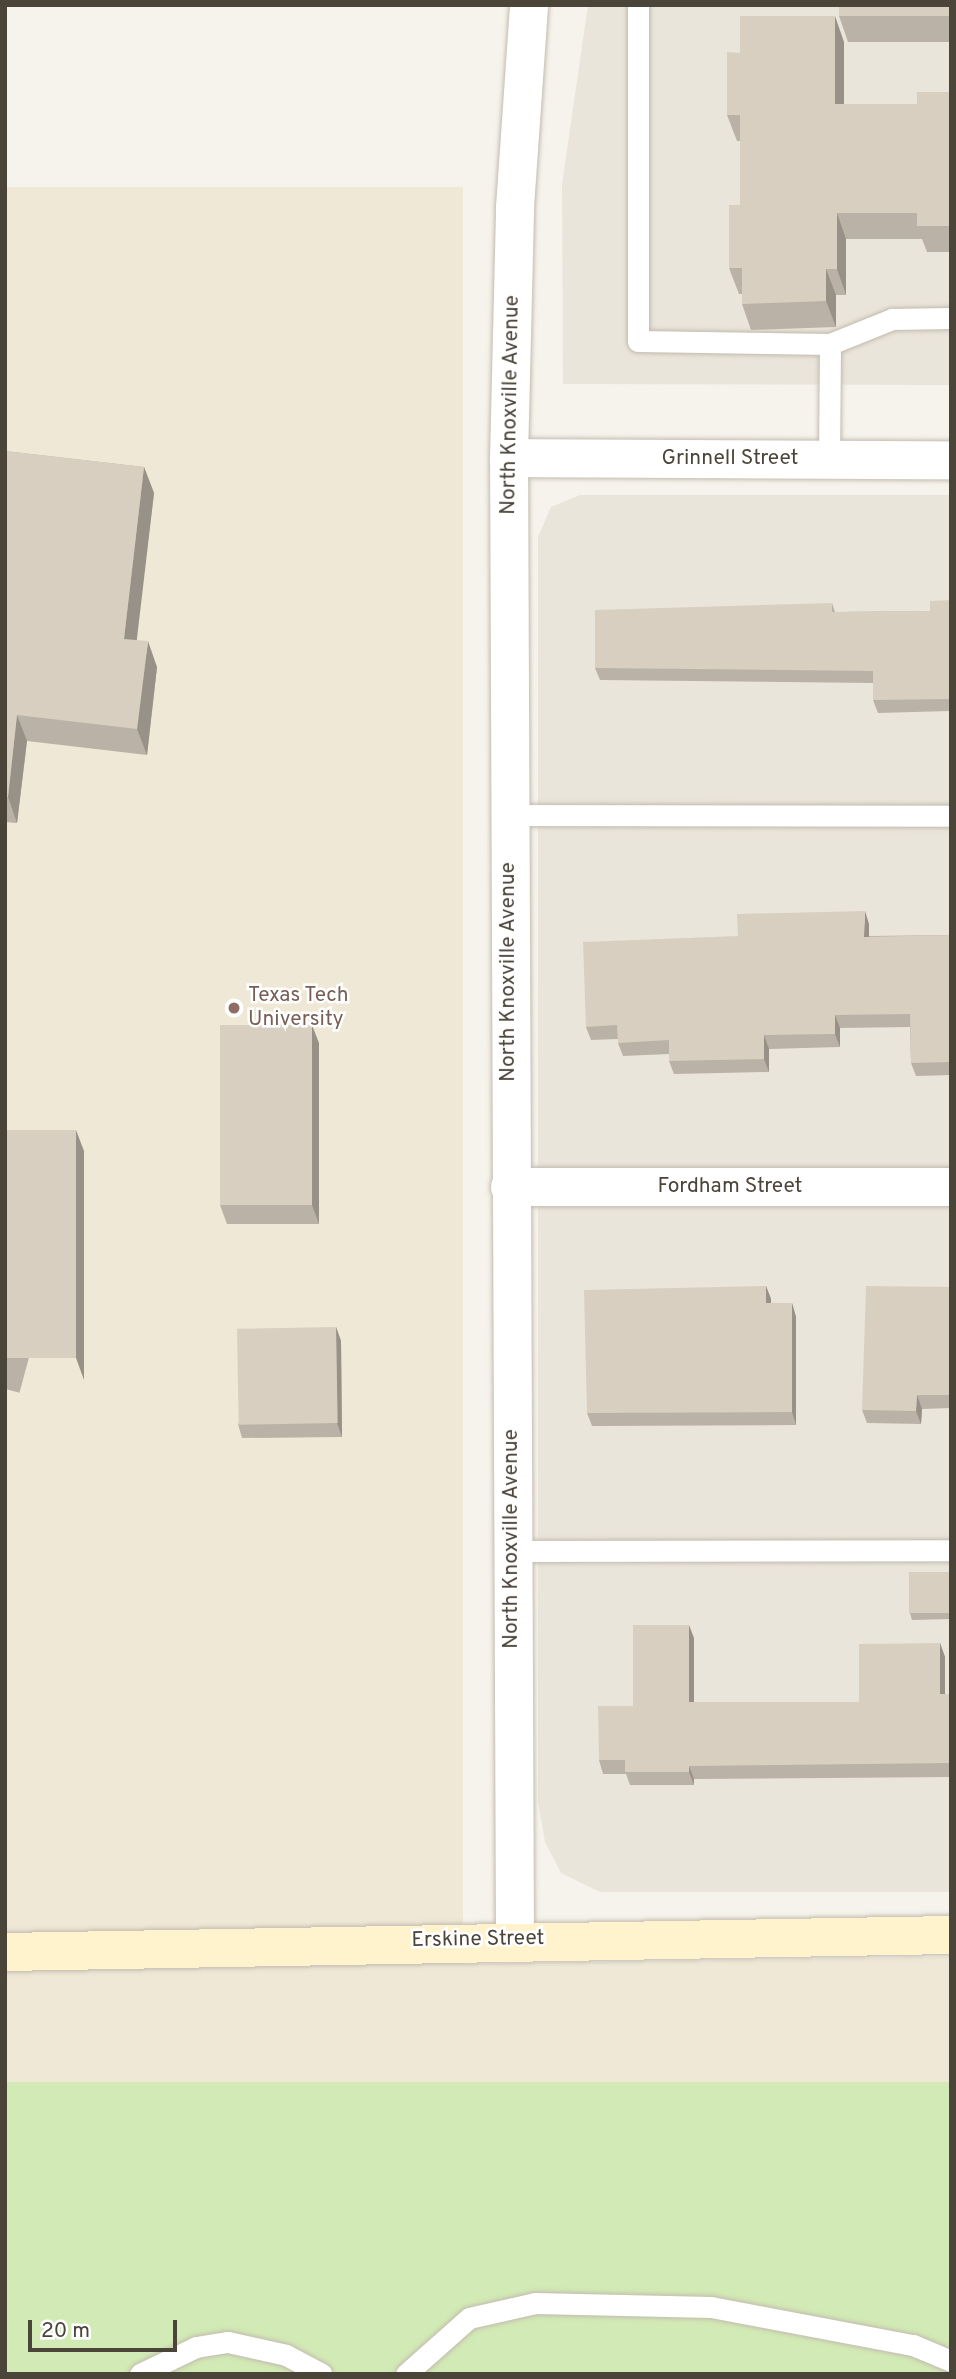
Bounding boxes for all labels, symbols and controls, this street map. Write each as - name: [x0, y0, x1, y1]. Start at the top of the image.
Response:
- street label: North Knoxville Avenue: [496, 294, 526, 516]
- street label: Grinnell Street: [661, 446, 799, 472]
- street label: North Knoxville Avenue: [496, 862, 522, 1082]
- place label: Texas Tech University: [248, 983, 350, 1033]
- marker: Texas Tech University: [226, 1000, 242, 1016]
- street label: Fordham Street: [658, 1174, 802, 1200]
- street label: North Knoxville Avenue: [499, 1429, 525, 1649]
- street label: Erskine Street: [411, 1926, 545, 1954]
- scale bar: [32, 2306, 180, 2350]
- text: 20 m: [41, 2318, 90, 2345]

